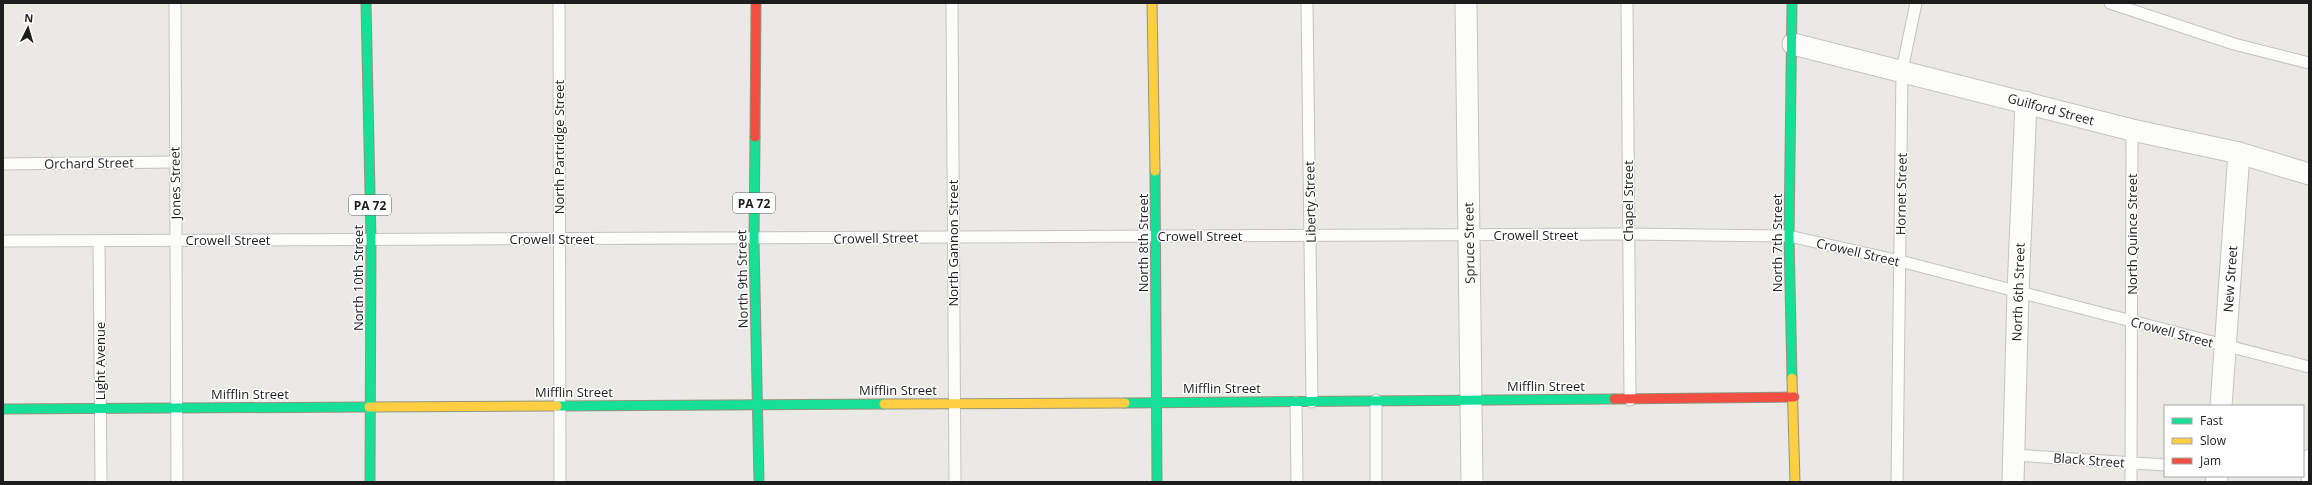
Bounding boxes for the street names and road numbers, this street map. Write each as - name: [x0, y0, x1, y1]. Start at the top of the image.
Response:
- street label: North Partridge Street: [550, 79, 568, 214]
- street label: Guilford Street: [2006, 89, 2097, 129]
- street label: Jones Street: [165, 146, 185, 221]
- street label: Hornet Street: [1891, 152, 1911, 235]
- street label: Orchard Street: [44, 153, 134, 173]
- street label: Chapel Street: [1619, 160, 1637, 242]
- street label: Liberty Street: [1300, 161, 1320, 243]
- street label: North Quince Street: [2123, 173, 2141, 295]
- street label: North Gannon Street: [944, 179, 962, 307]
- road number: PA 72: [733, 193, 775, 213]
- street label: North 8th Street: [1134, 193, 1152, 292]
- street label: North 7th Street: [1768, 193, 1786, 292]
- road number: PA 72: [349, 195, 391, 215]
- street label: Spruce Street: [1459, 202, 1479, 284]
- street label: North 10th Street: [349, 225, 367, 331]
- street label: Crowell Street: [1494, 226, 1579, 244]
- street label: Crowell Street: [1158, 227, 1243, 245]
- street label: Crowell Street: [833, 228, 919, 248]
- street label: North 9th Street: [732, 229, 752, 328]
- street label: Crowell Street: [510, 230, 595, 248]
- street label: Crowell Street: [186, 231, 271, 249]
- street label: Crowell Street: [1815, 234, 1902, 270]
- street label: North 6th Street: [2007, 242, 2029, 342]
- street label: New Street: [2219, 245, 2241, 313]
- street label: Crowell Street: [2129, 312, 2216, 352]
- street label: Light Avenue: [91, 322, 109, 400]
- street label: Mifflin Street: [1507, 377, 1585, 395]
- street label: Mifflin Street: [1183, 379, 1261, 397]
- street label: Mifflin Street: [859, 381, 937, 399]
- street label: Mifflin Street: [535, 383, 613, 401]
- street label: Mifflin Street: [211, 385, 289, 403]
- street label: Black Street: [2053, 449, 2126, 472]

